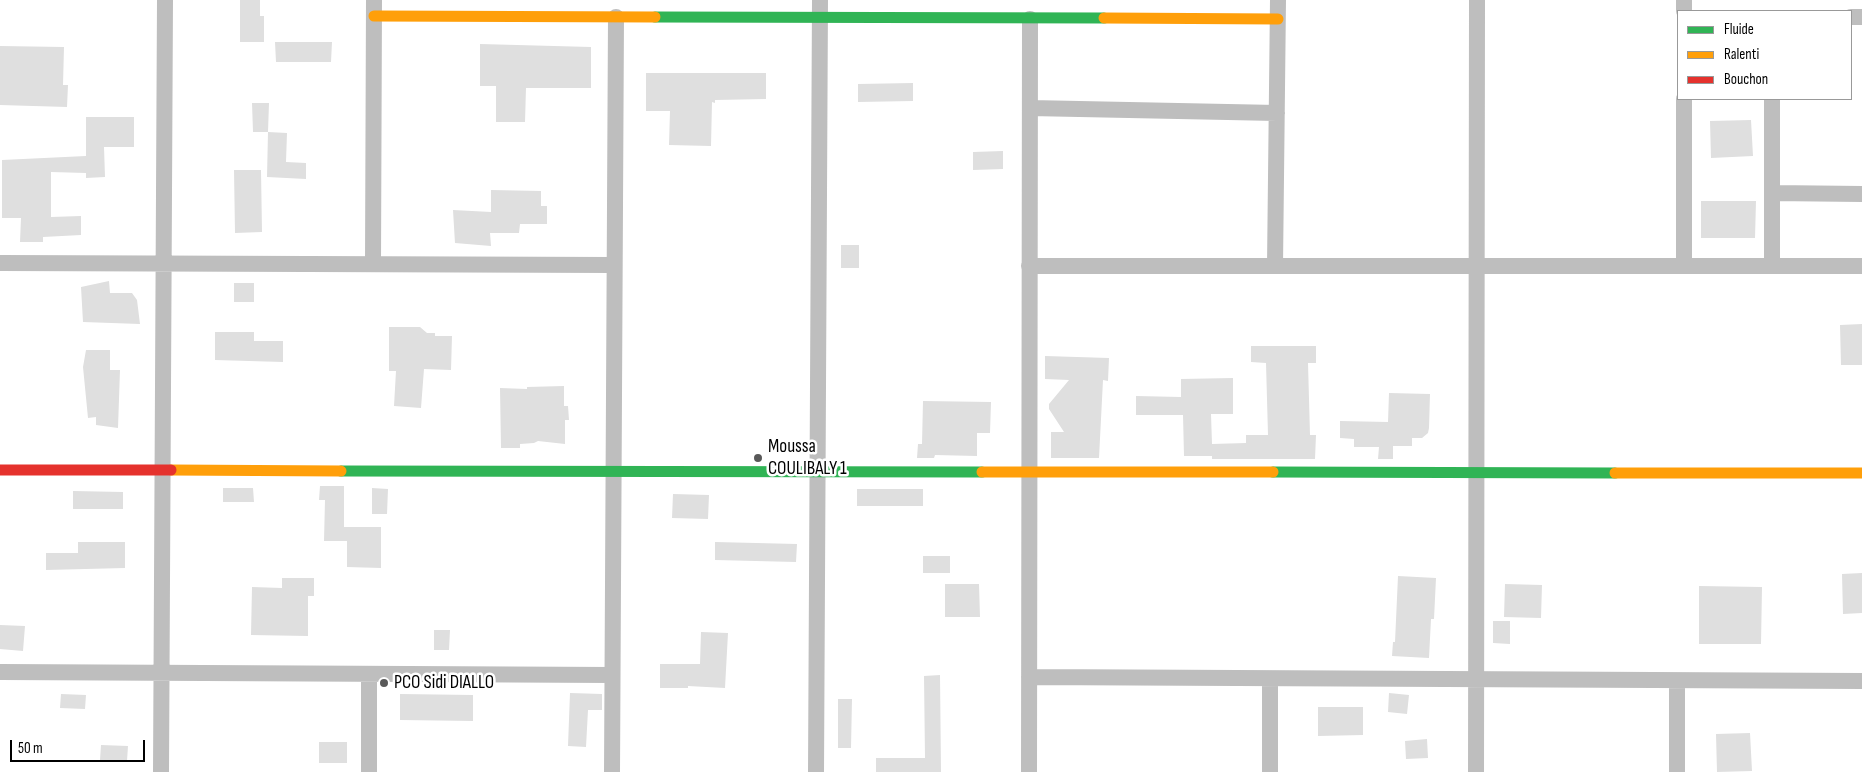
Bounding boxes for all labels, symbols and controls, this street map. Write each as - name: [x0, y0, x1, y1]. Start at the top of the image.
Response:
- legend: [1677, 10, 1852, 100]
- text: Fluide: [1724, 20, 1754, 39]
- text: Ralenti: [1724, 45, 1759, 64]
- text: Bouchon: [1724, 70, 1768, 89]
- place label: Moussa COULIBALY 1: [768, 436, 847, 480]
- marker: Moussa COULIBALY 1: [752, 452, 764, 464]
- place label: PCO Sidi DIALLO: [394, 672, 494, 694]
- marker: PCO Sidi DIALLO: [378, 677, 390, 689]
- scale bar: [12, 730, 148, 762]
- text: 50 m: [18, 739, 43, 758]

